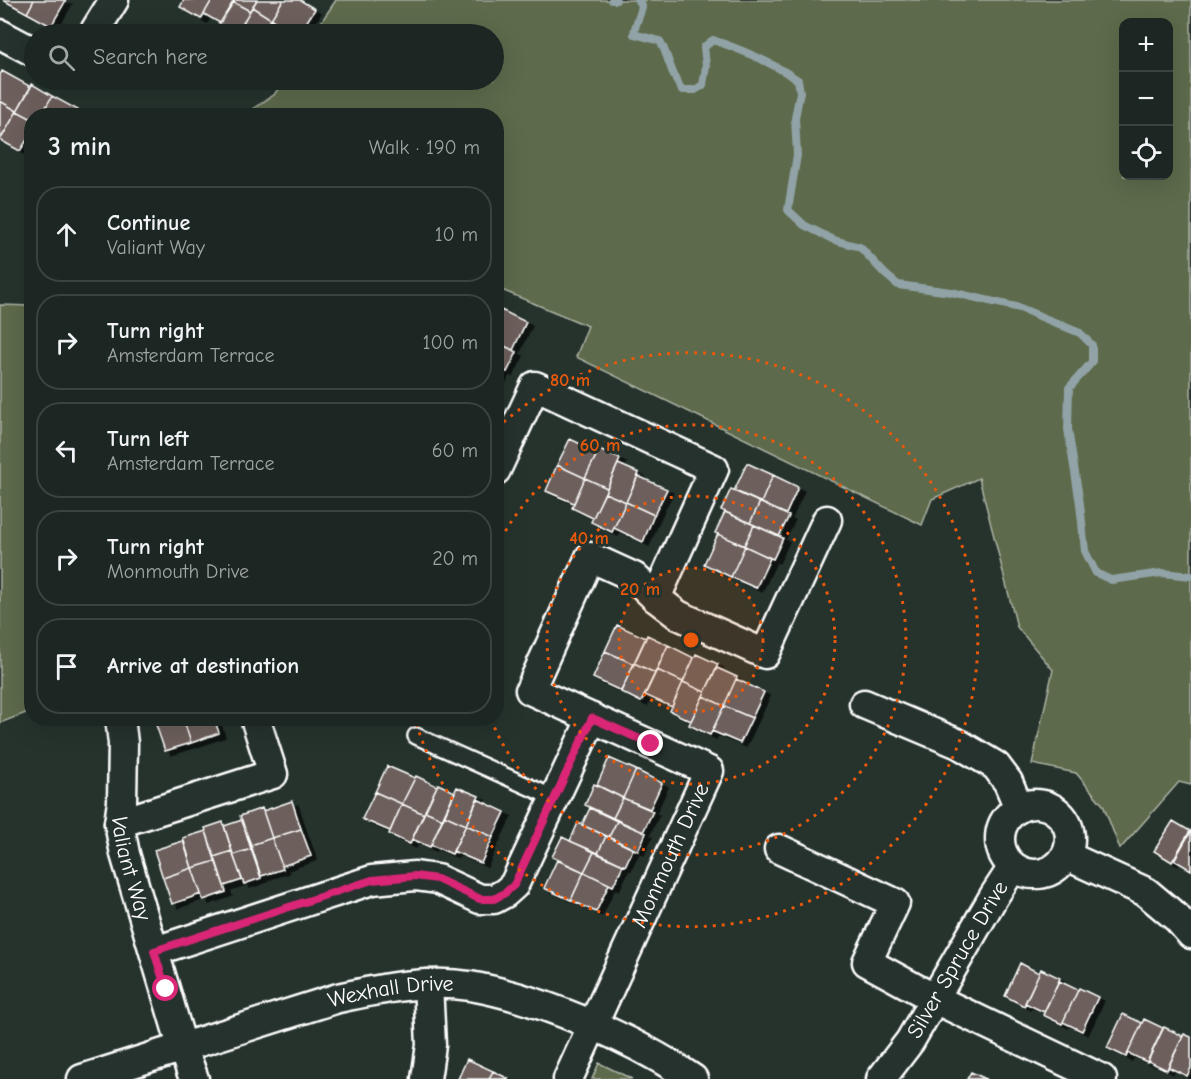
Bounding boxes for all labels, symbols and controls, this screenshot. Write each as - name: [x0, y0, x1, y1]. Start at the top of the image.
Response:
- map controls: [1119, 18, 1173, 180]
- button: +: [1119, 18, 1173, 72]
- search box: [24, 24, 504, 90]
- icon: search: [45, 41, 78, 74]
- text: Search here: [93, 44, 208, 70]
- button: −: [1119, 72, 1173, 126]
- button: locate: [1119, 126, 1173, 180]
- text: 3 min: [48, 132, 111, 162]
- text: Walk · 190 m: [369, 136, 480, 159]
- text: Continue: [107, 210, 190, 236]
- icon: ahead: [50, 218, 83, 251]
- text: 10 m: [435, 223, 478, 246]
- text: Valiant Way: [107, 236, 205, 259]
- text: Turn right: [107, 318, 204, 344]
- icon: right: [50, 326, 83, 359]
- text: 100 m: [423, 331, 478, 354]
- text: Amsterdam Terrace: [107, 344, 274, 367]
- text: 80 m: [550, 370, 590, 391]
- text: Turn left: [107, 426, 189, 452]
- icon: left: [50, 434, 83, 467]
- text: 60 m: [580, 435, 620, 456]
- text: 60 m: [432, 439, 478, 462]
- text: Amsterdam Terrace: [107, 452, 274, 475]
- text: 40 m: [569, 528, 609, 549]
- text: Turn right: [107, 534, 204, 560]
- icon: right: [50, 542, 83, 575]
- text: 20 m: [432, 547, 478, 570]
- text: Monmouth Drive: [107, 560, 249, 583]
- text: 20 m: [620, 579, 660, 600]
- centre of rings: [681, 630, 701, 650]
- icon: arrive: [50, 650, 83, 683]
- text: Arrive at destination: [107, 653, 299, 679]
- route end: [637, 730, 663, 756]
- street label: Monmouth Drive: [626, 779, 715, 932]
- street label: Valiant Way: [105, 814, 157, 924]
- street label: Silver Spruce Drive: [901, 876, 1013, 1043]
- street label: Wexhall Drive: [325, 971, 454, 1013]
- route start: [152, 975, 178, 1001]

